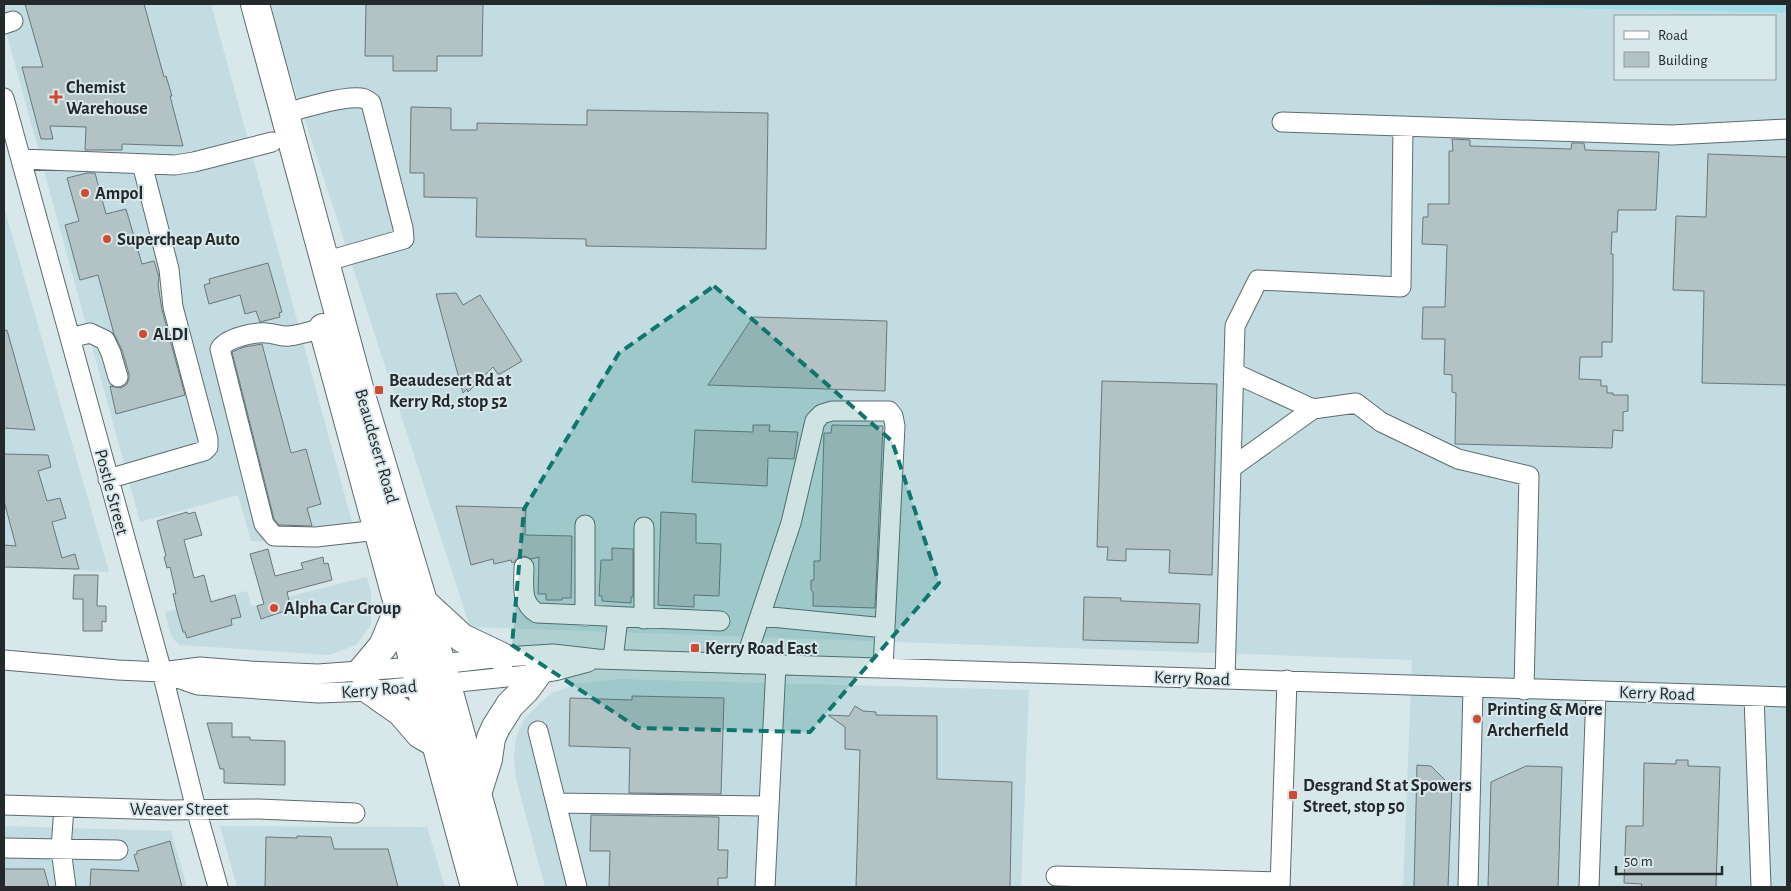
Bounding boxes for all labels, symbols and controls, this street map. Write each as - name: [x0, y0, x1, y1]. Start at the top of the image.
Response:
- legend: [1614, 15, 1776, 80]
- text: Road: [1658, 28, 1688, 43]
- text: Building: [1658, 53, 1708, 68]
- place label: Chemist Warehouse: [66, 79, 148, 118]
- marker: Chemist Warehouse: [50, 91, 62, 103]
- place label: Ampol: [95, 185, 143, 203]
- marker: Ampol: [79, 187, 91, 199]
- place label: Supercheap Auto: [117, 231, 240, 249]
- marker: Supercheap Auto: [101, 233, 113, 245]
- place label: ALDI: [153, 326, 189, 344]
- marker: ALDI: [137, 328, 149, 340]
- place label: Beaudesert Rd at Kerry Rd, stop 52: [389, 372, 511, 411]
- marker: Beaudesert Rd at Kerry Rd, stop 52: [373, 384, 385, 396]
- street label: Beaudesert Road: [351, 387, 401, 506]
- street label: Postle Street: [91, 447, 131, 537]
- place label: Alpha Car Group: [284, 600, 401, 618]
- marker: Alpha Car Group: [268, 602, 280, 614]
- place label: Kerry Road East: [705, 640, 817, 658]
- marker: Kerry Road East: [689, 642, 701, 654]
- street label: Kerry Road: [1154, 669, 1230, 689]
- street label: Kerry Road: [340, 678, 418, 702]
- street label: Kerry Road: [1619, 684, 1695, 704]
- place label: Printing & More Archerfield: [1487, 701, 1602, 740]
- marker: Printing & More Archerfield: [1471, 713, 1483, 725]
- place label: Desgrand St at Spowers Street, stop 50: [1303, 777, 1472, 816]
- marker: Desgrand St at Spowers Street, stop 50: [1287, 789, 1299, 801]
- street label: Weaver Street: [130, 801, 228, 819]
- scale bar: [1616, 844, 1722, 876]
- text: 50 m: [1624, 854, 1653, 869]

